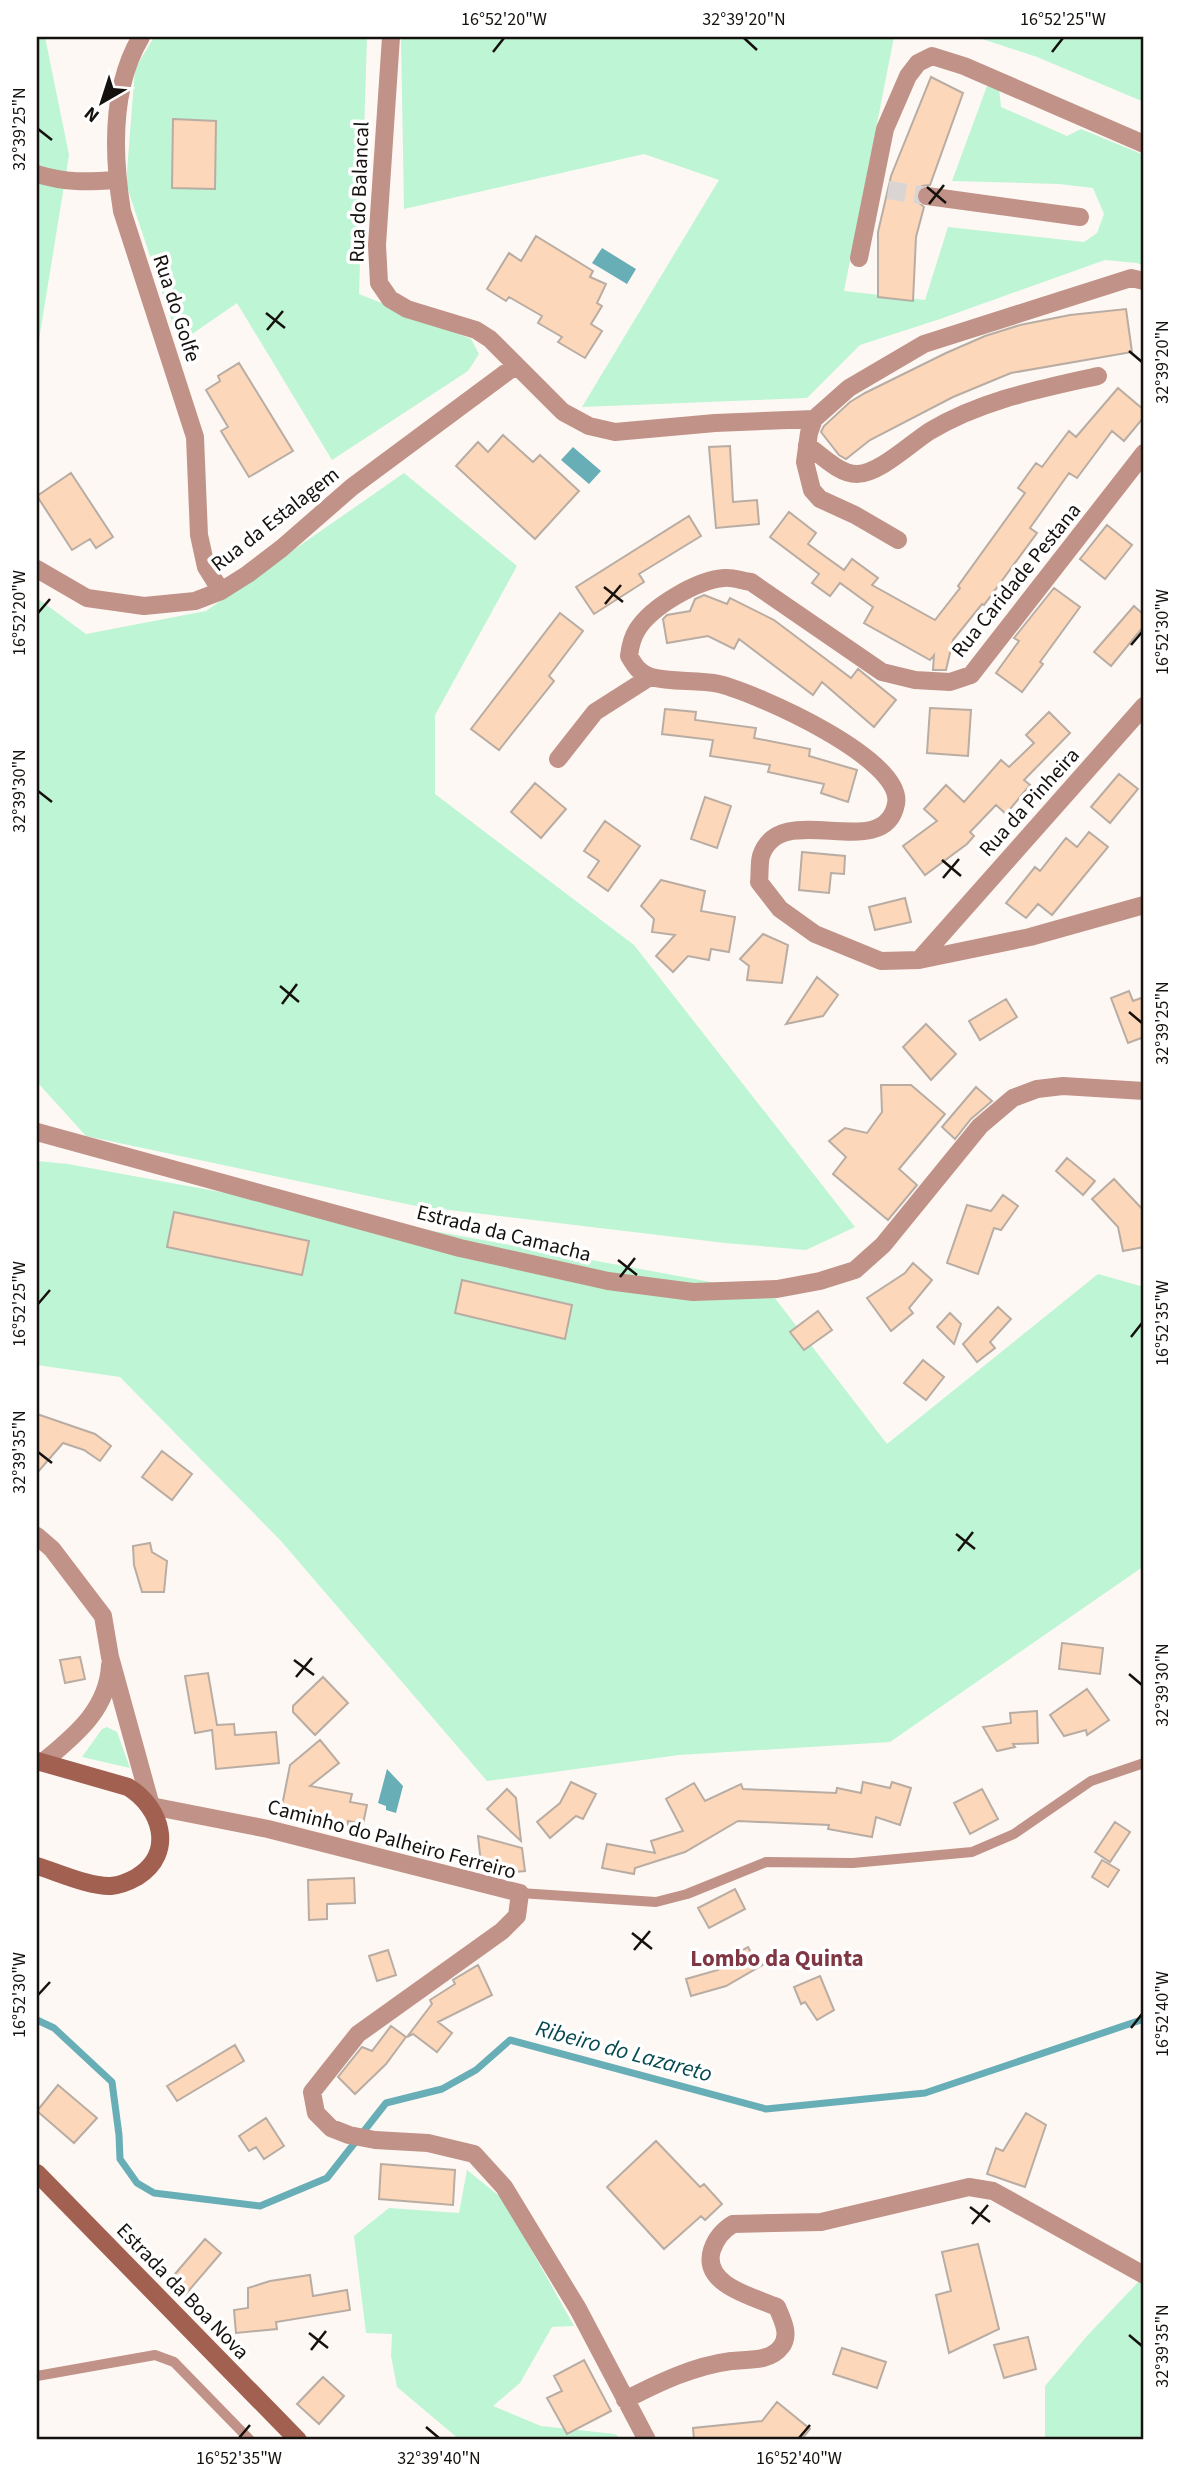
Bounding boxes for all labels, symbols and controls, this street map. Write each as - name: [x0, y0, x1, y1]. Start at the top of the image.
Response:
- text: 16°52'20"W: [461, 7, 547, 32]
- text: 32°39'20"N: [702, 7, 786, 32]
- text: 16°52'25"W: [1020, 7, 1106, 32]
- north arrow: [66, 66, 136, 136]
- text: 32°39'25"N: [7, 87, 32, 171]
- text: N: [79, 100, 106, 129]
- street label: Rua do Balancal: [342, 121, 376, 263]
- street label: Rua do Golfe: [146, 250, 208, 366]
- text: 32°39'20"N: [1150, 320, 1175, 404]
- street label: Rua da Estalagem: [205, 459, 345, 579]
- street label: Rua Caridade Pestana: [944, 496, 1088, 664]
- text: 16°52'20"W: [7, 570, 32, 656]
- text: 16°52'30"W: [1150, 589, 1175, 675]
- street label: Rua da Pinheira: [972, 741, 1086, 863]
- text: 32°39'30"N: [7, 749, 32, 833]
- text: 32°39'25"N: [1150, 981, 1175, 1065]
- street label: Estrada da Camacha: [414, 1197, 594, 1269]
- text: 16°52'25"W: [7, 1261, 32, 1347]
- text: 16°52'35"W: [1150, 1280, 1175, 1366]
- text: 32°39'35"N: [7, 1410, 32, 1494]
- text: 32°39'30"N: [1150, 1643, 1175, 1727]
- street label: Caminho do Palheiro Ferreiro: [264, 1791, 520, 1887]
- district label: Lombo da Quinta: [690, 1942, 864, 1975]
- text: 16°52'30"W: [7, 1952, 32, 2038]
- text: 16°52'40"W: [1150, 1971, 1175, 2057]
- water label: Ribeiro do Lazareto: [532, 2012, 716, 2090]
- street label: Estrada da Boa Nova: [110, 2216, 256, 2366]
- text: 32°39'35"N: [1150, 2304, 1175, 2388]
- text: 16°52'35"W: [196, 2446, 282, 2471]
- text: 32°39'40"N: [397, 2446, 481, 2471]
- text: 16°52'40"W: [756, 2446, 842, 2471]

